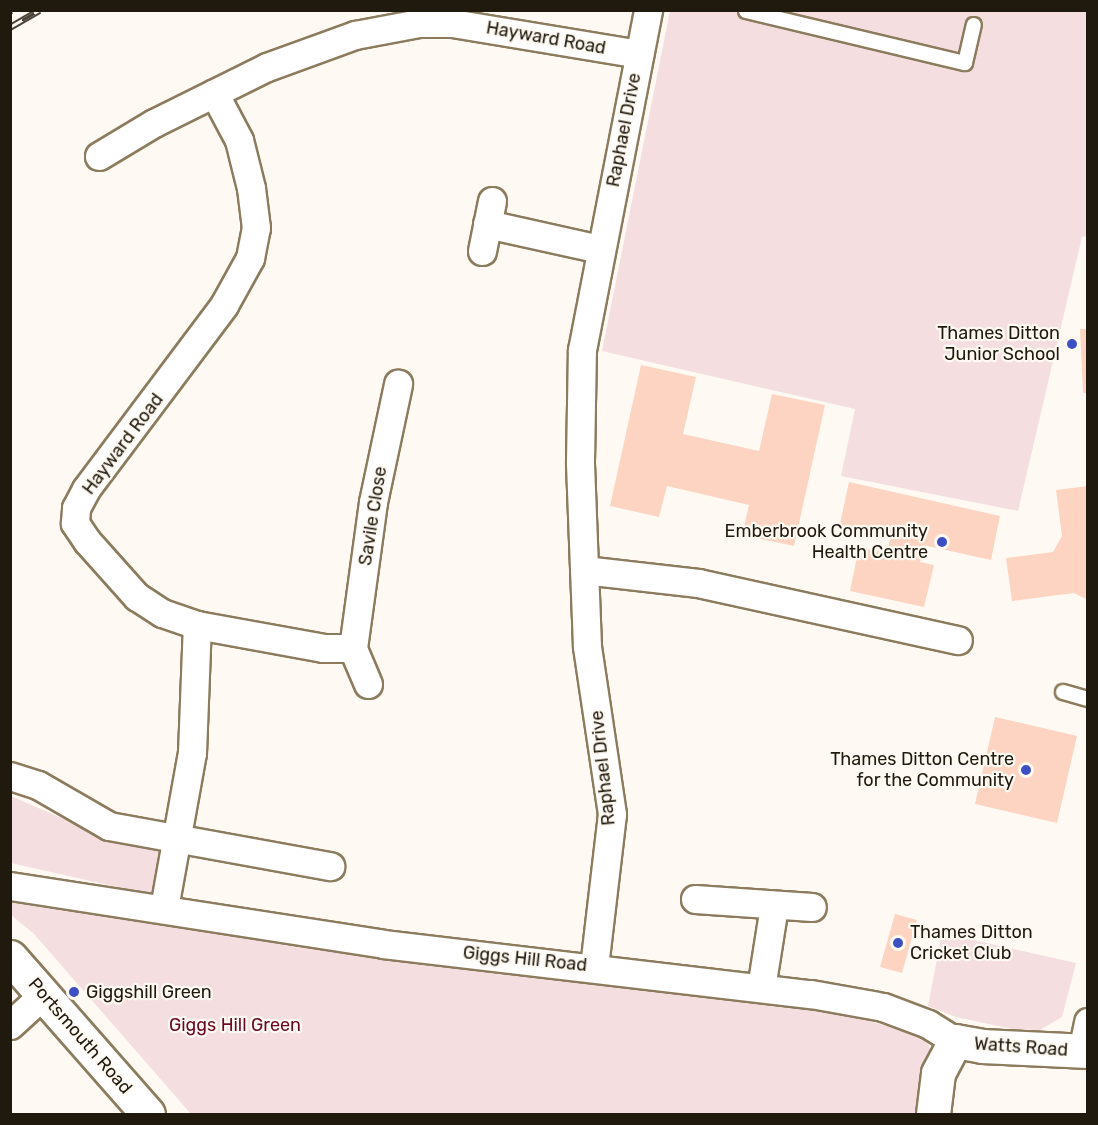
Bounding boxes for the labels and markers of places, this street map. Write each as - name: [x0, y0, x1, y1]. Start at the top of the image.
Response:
- place label: Thames Ditton Junior School: [937, 323, 1060, 366]
- marker: Thames Ditton Junior School: [1065, 337, 1079, 351]
- place label: Emberbrook Community Health Centre: [724, 521, 928, 564]
- marker: Emberbrook Community Health Centre: [933, 533, 951, 551]
- place label: Thames Ditton Centre for the Community: [830, 749, 1014, 792]
- marker: Thames Ditton Centre for the Community: [1019, 763, 1033, 777]
- place label: Thames Ditton Cricket Club: [910, 922, 1033, 964]
- marker: Thames Ditton Cricket Club: [891, 936, 905, 950]
- place label: Giggshill Green: [86, 981, 212, 1003]
- marker: Giggshill Green: [67, 985, 81, 999]

